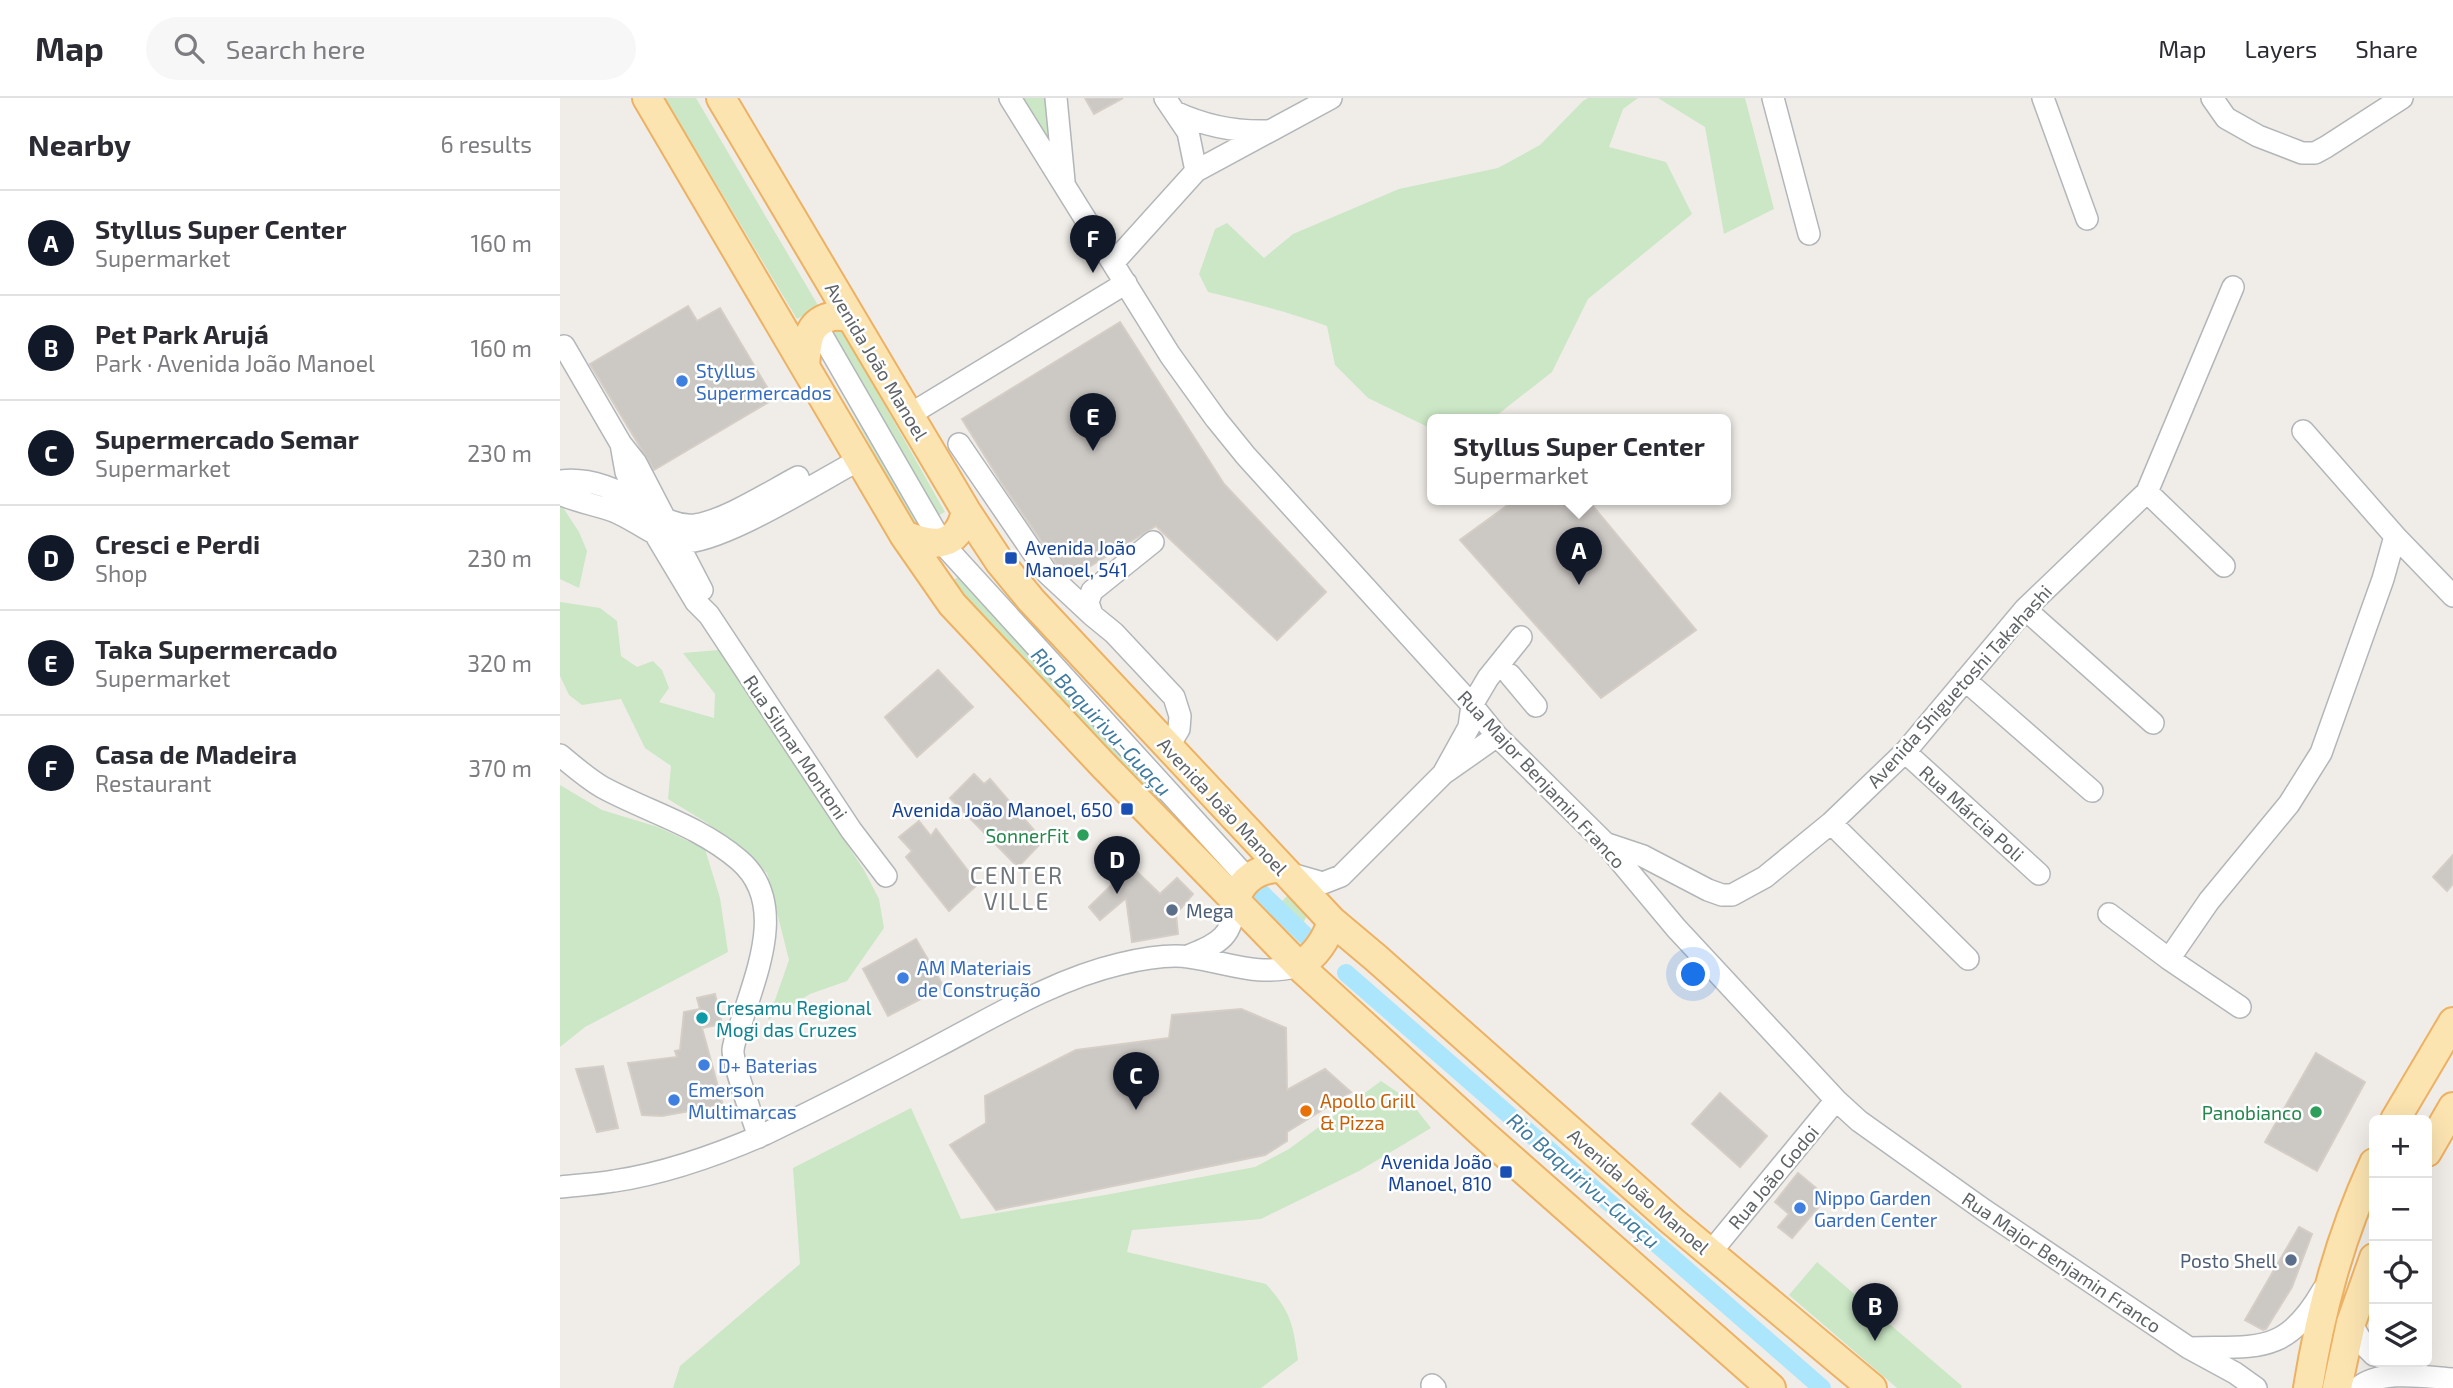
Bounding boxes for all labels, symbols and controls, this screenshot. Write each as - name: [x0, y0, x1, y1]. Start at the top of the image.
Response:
- search box: [146, 17, 636, 80]
- text: Map: [35, 28, 104, 68]
- icon: search: [170, 29, 208, 67]
- text: Search here: [226, 33, 365, 64]
- text: Map: [2158, 34, 2206, 63]
- text: Layers: [2244, 34, 2317, 63]
- text: Share: [2355, 34, 2418, 63]
- text: Nearby: [28, 126, 131, 162]
- text: 6 results: [441, 130, 532, 158]
- text: Styllus Super Center: [95, 213, 347, 244]
- pin: F: [1070, 215, 1116, 273]
- text: A: [43, 229, 59, 257]
- text: 160 m: [471, 229, 532, 257]
- text: Supermarket: [95, 244, 230, 272]
- street label: Avenida João Manoel: [821, 278, 933, 444]
- text: Pet Park Arujá: [95, 318, 269, 349]
- text: B: [44, 334, 58, 362]
- text: 160 m: [471, 334, 532, 362]
- text: Park · Avenida João Manoel: [95, 349, 375, 377]
- place label: Styllus Supermercados: [696, 359, 832, 404]
- marker: Styllus Supermercados: [674, 373, 690, 389]
- pin: E: [1070, 393, 1116, 451]
- popup: [1427, 414, 1731, 505]
- text: Supermercado Semar: [95, 423, 359, 454]
- text: Styllus Super Center: [1453, 430, 1705, 461]
- text: C: [44, 439, 58, 467]
- text: 230 m: [467, 439, 532, 467]
- text: Supermarket: [95, 454, 230, 482]
- text: Supermarket: [1453, 461, 1589, 489]
- pin: A: [1556, 527, 1602, 585]
- text: Cresci e Perdi: [95, 528, 260, 559]
- place label: Avenida João Manoel, 541: [1025, 536, 1136, 581]
- text: D: [43, 544, 59, 572]
- text: 230 m: [467, 544, 532, 572]
- marker: Avenida João Manoel, 541: [1003, 550, 1019, 566]
- text: Shop: [95, 559, 148, 587]
- street label: Avenida Shiguetoshi Takahashi: [1862, 580, 2056, 792]
- text: Taka Supermercado: [95, 633, 338, 664]
- water label: Rio Baquirivu-Guaçu: [1025, 642, 1177, 802]
- text: E: [44, 649, 58, 677]
- text: 320 m: [467, 649, 532, 677]
- text: Supermarket: [95, 664, 230, 692]
- street label: Rua Silmar Montoni: [739, 670, 853, 824]
- street label: Rua Major Benjamin Franco: [1453, 685, 1631, 873]
- street label: Avenida João Manoel: [1153, 732, 1293, 880]
- text: Casa de Madeira: [95, 738, 297, 769]
- text: F: [45, 754, 57, 782]
- text: 370 m: [468, 754, 532, 782]
- street label: Rua Márcia Poli: [1915, 760, 2029, 866]
- text: Restaurant: [95, 769, 212, 797]
- place label: Avenida João Manoel, 650: [892, 798, 1113, 821]
- marker: Avenida João Manoel, 650: [1119, 801, 1135, 817]
- place label: SonnerFit: [985, 824, 1069, 847]
- marker: SonnerFit: [1075, 827, 1091, 843]
- pin: D: [1094, 836, 1140, 894]
- district label: CENTER VILLE: [970, 861, 1064, 915]
- place label: Mega: [1186, 899, 1234, 922]
- marker: Mega: [1164, 902, 1180, 918]
- place label: AM Materiais de Construção: [917, 956, 1041, 1002]
- your location: [1676, 957, 1710, 991]
- marker: AM Materiais de Construção: [895, 970, 911, 986]
- place label: Cresamu Regional Mogi das Cruzes: [716, 996, 872, 1041]
- marker: Cresamu Regional Mogi das Cruzes: [694, 1010, 710, 1026]
- pin: C: [1113, 1052, 1159, 1110]
- place label: D+ Baterias: [718, 1054, 817, 1077]
- marker: D+ Baterias: [696, 1057, 712, 1073]
- place label: Emerson Multimarcas: [688, 1078, 797, 1123]
- place label: Apollo Grill & Pizza: [1320, 1089, 1416, 1134]
- marker: Emerson Multimarcas: [666, 1092, 682, 1108]
- place label: Panobianco: [2202, 1101, 2302, 1124]
- marker: Apollo Grill & Pizza: [1298, 1103, 1314, 1119]
- marker: Panobianco: [2308, 1104, 2324, 1120]
- water label: Rio Baquirivu-Guaçu: [1501, 1107, 1665, 1255]
- map controls: [2369, 1115, 2432, 1367]
- button: +: [2369, 1115, 2432, 1178]
- street label: Rua João Godoi: [1723, 1120, 1823, 1234]
- street label: Avenida João Manoel: [1564, 1123, 1715, 1259]
- place label: Avenida João Manoel, 810: [1381, 1150, 1492, 1195]
- marker: Avenida João Manoel, 810: [1498, 1164, 1514, 1180]
- button: −: [2369, 1178, 2432, 1241]
- place label: Nippo Garden Garden Center: [1814, 1186, 1938, 1231]
- street label: Rua Major Benjamin Franco: [1958, 1187, 2166, 1337]
- marker: Nippo Garden Garden Center: [1792, 1200, 1808, 1216]
- button: locate: [2369, 1241, 2432, 1304]
- place label: Posto Shell: [2180, 1249, 2277, 1272]
- marker: Posto Shell: [2283, 1252, 2299, 1268]
- pin: B: [1852, 1283, 1898, 1341]
- button: layers: [2369, 1304, 2432, 1367]

